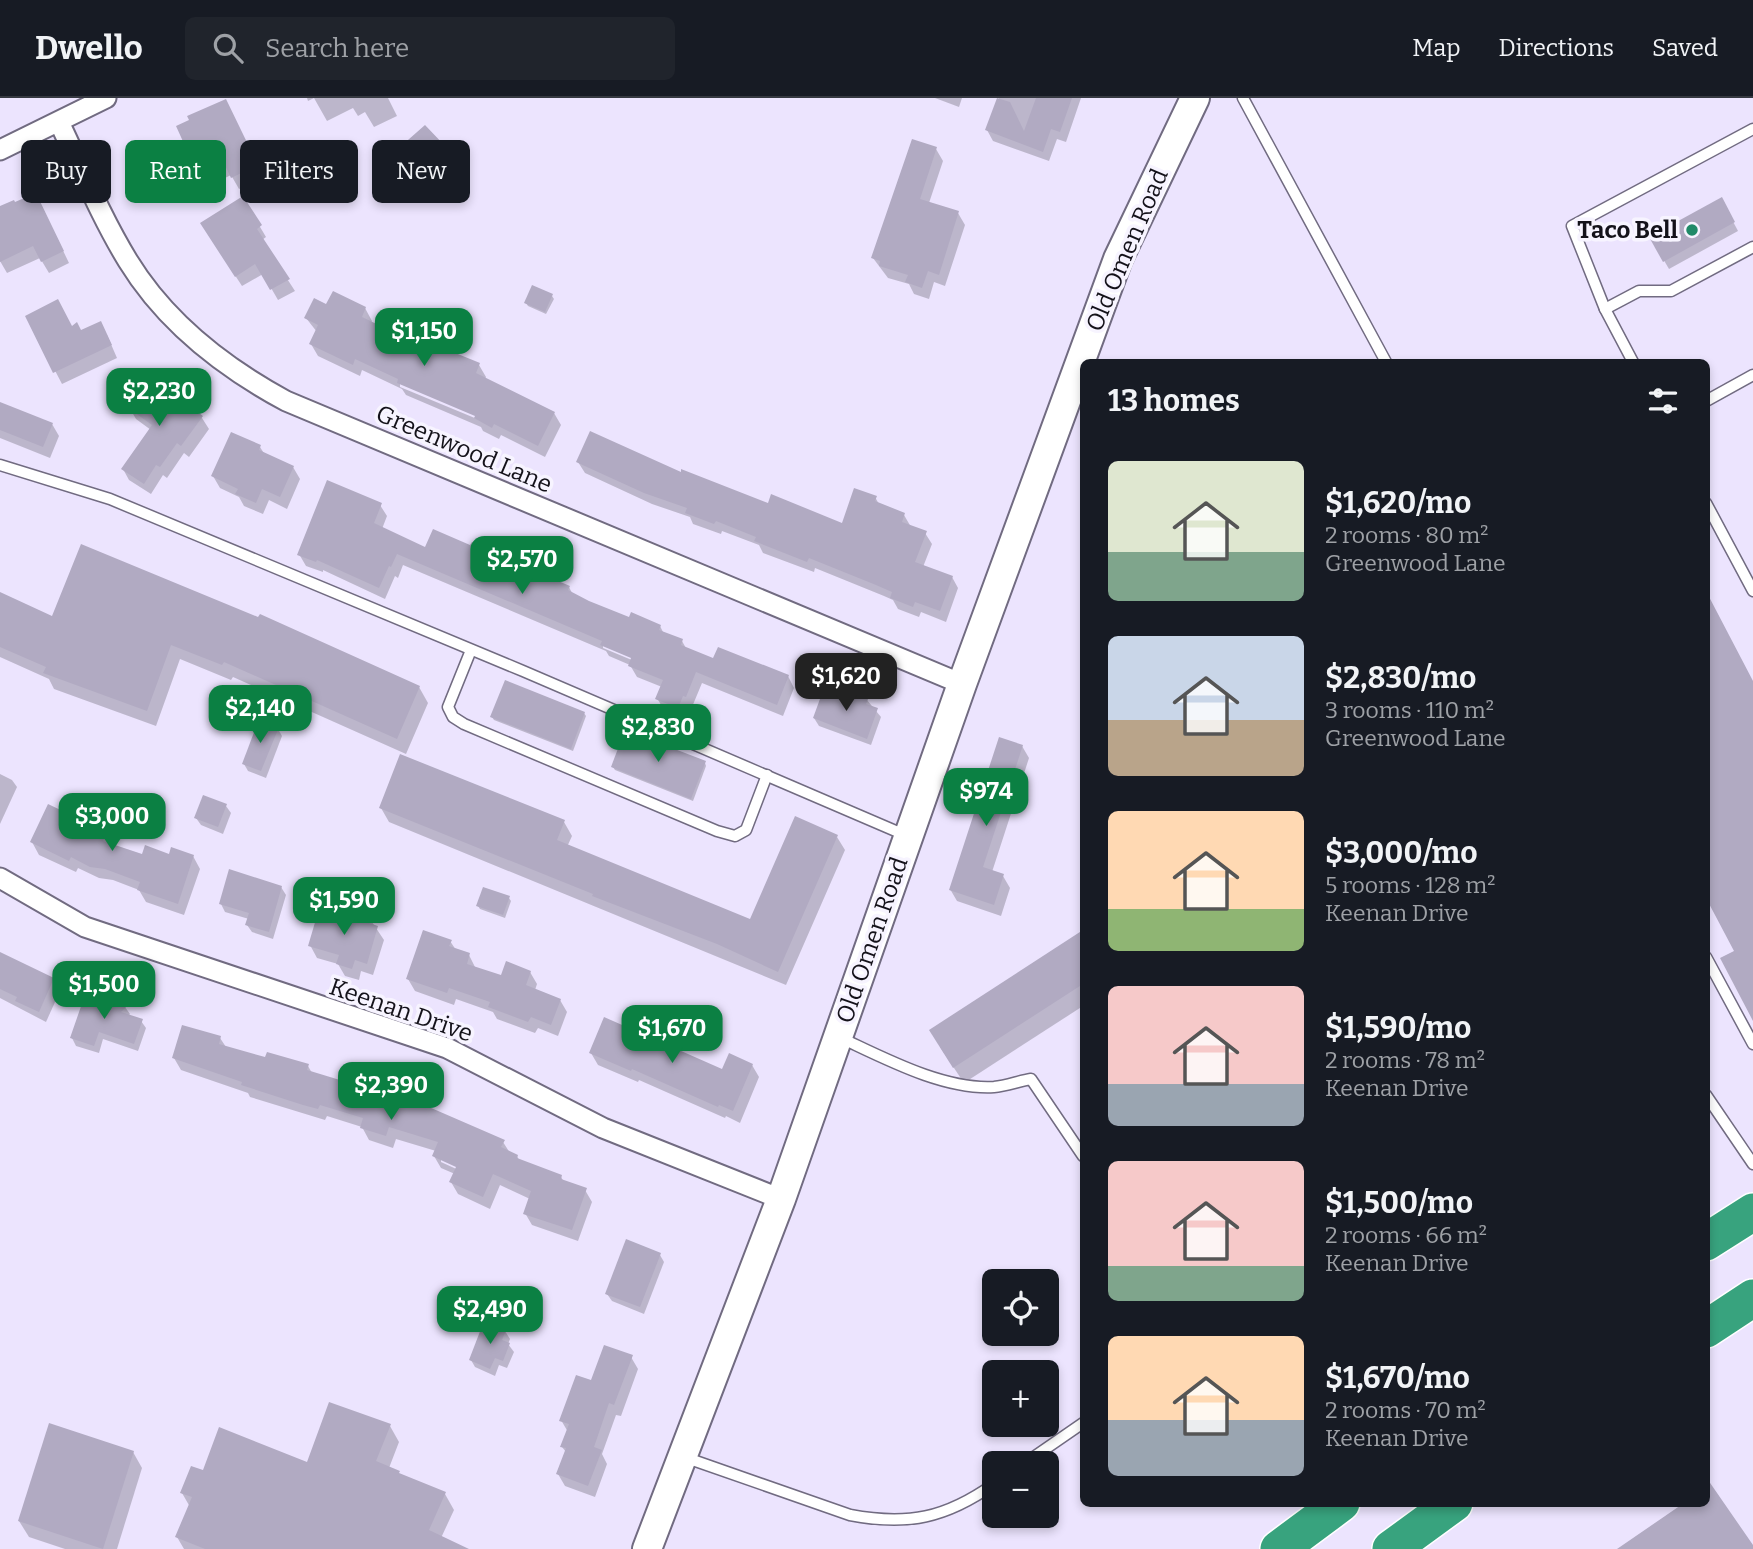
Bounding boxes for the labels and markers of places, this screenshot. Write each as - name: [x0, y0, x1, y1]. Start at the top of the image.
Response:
- place label: Taco Bell: [1577, 216, 1679, 244]
- marker: Taco Bell: [1684, 222, 1700, 238]
- pin: $1,150: [367, 308, 481, 368]
- pin: $2,230: [102, 368, 216, 428]
- pin: $2,570: [465, 536, 579, 596]
- pin: $1,620: [789, 654, 903, 713]
- pin: $2,140: [203, 686, 317, 745]
- pin: $2,830: [601, 704, 715, 764]
- pin: $974: [945, 768, 1027, 828]
- pin: $3,000: [55, 794, 169, 853]
- pin: $1,590: [287, 878, 401, 937]
- pin: $1,500: [47, 962, 161, 1021]
- pin: $1,670: [615, 1006, 729, 1065]
- pin: $2,390: [334, 1062, 448, 1122]
- pin: $2,490: [433, 1286, 547, 1346]

